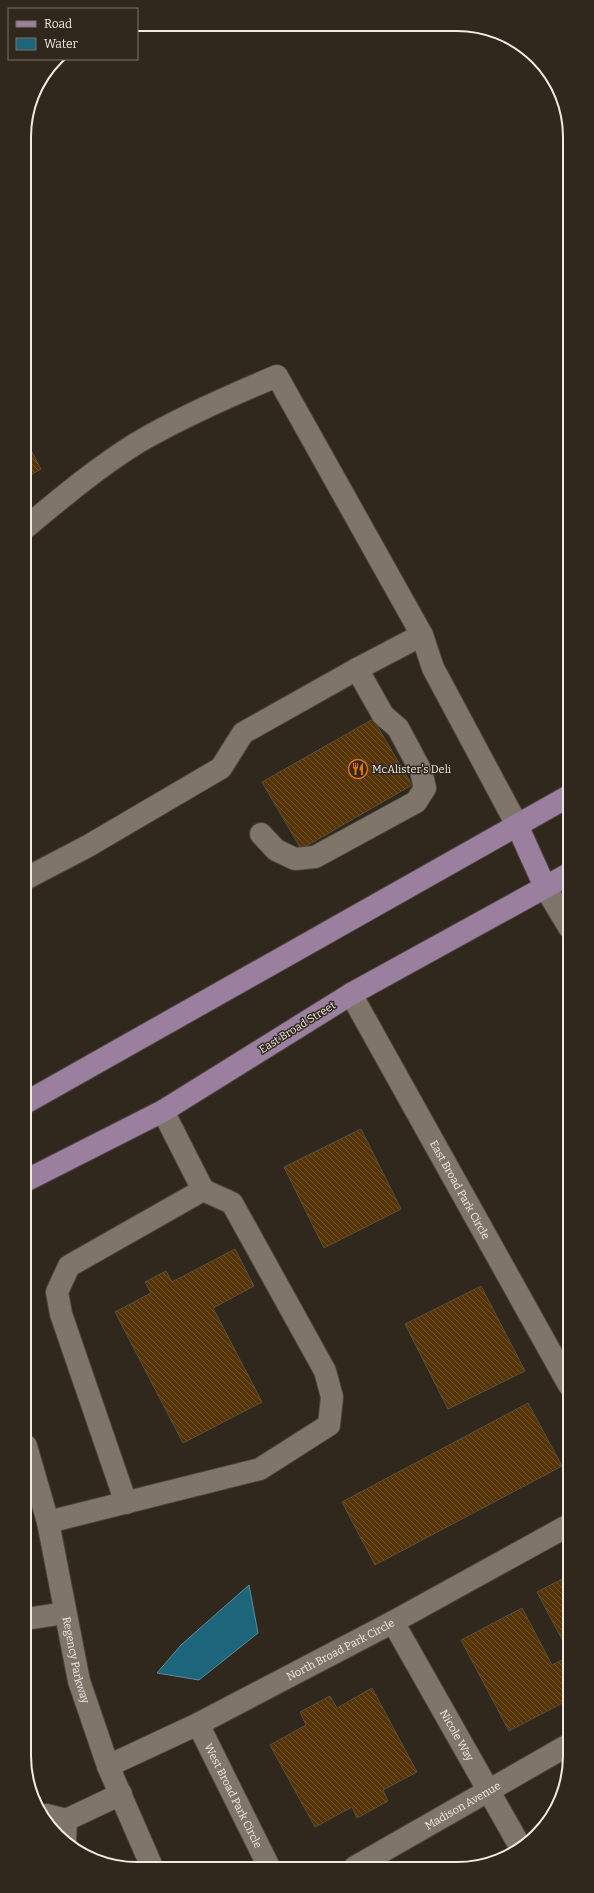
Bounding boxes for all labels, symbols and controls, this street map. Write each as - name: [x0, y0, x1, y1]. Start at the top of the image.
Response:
- legend: [8, 8, 138, 60]
- text: Road: [44, 17, 72, 31]
- text: Water: [44, 37, 79, 51]
- restaurant icon: McAlister's Deli: [347, 758, 369, 780]
- place label: McAlister's Deli: [372, 763, 452, 776]
- street label: East Broad Street: [257, 999, 338, 1056]
- street label: East Broad Park Circle: [427, 1138, 492, 1242]
- street label: Regency Parkway: [60, 1616, 92, 1705]
- street label: North Broad Park Circle: [284, 1616, 397, 1684]
- street label: Nicole Way: [437, 1707, 476, 1764]
- street label: West Broad Park Circle: [202, 1741, 265, 1850]
- street label: Madison Avenue: [423, 1779, 503, 1833]

